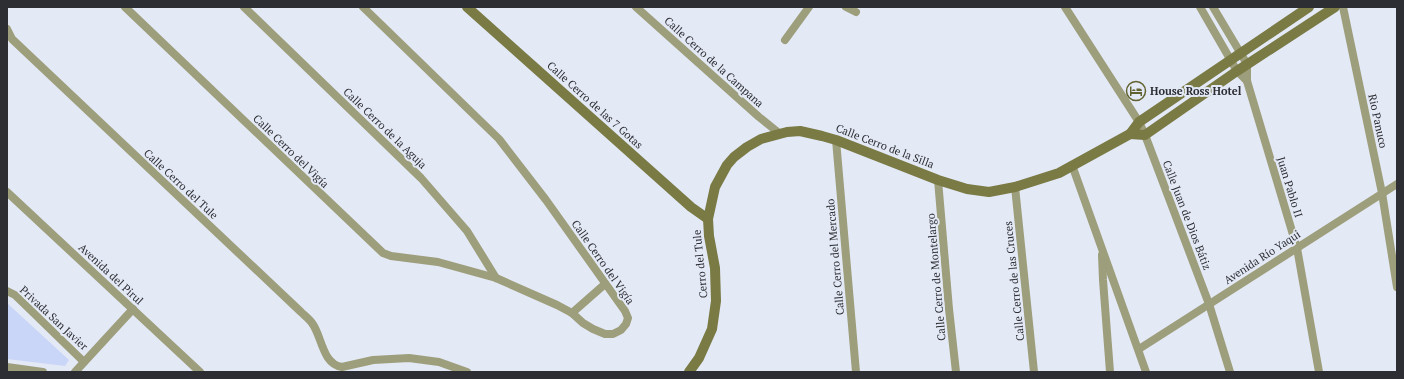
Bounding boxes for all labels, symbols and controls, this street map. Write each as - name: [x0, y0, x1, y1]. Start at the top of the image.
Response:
- street label: Calle Cerro de la Campana: [661, 14, 767, 111]
- street label: Calle Cerro de las 7 Gotas: [544, 58, 646, 152]
- hotel icon: House Ross Hotel: [1125, 80, 1147, 102]
- place label: House Ross Hotel: [1150, 84, 1242, 98]
- street label: Calle Cerro de la Aguja: [340, 85, 430, 172]
- street label: Rio Panuco: [1365, 93, 1391, 149]
- street label: Calle Cerro del Vigía: [250, 111, 332, 191]
- street label: Calle Cerro de la Silla: [834, 121, 937, 171]
- street label: Calle Cerro del Tule: [141, 146, 221, 222]
- street label: Juan Pablo II: [1274, 155, 1306, 219]
- street label: Calle Juan de Dios Bátiz: [1160, 158, 1214, 272]
- street label: Calle Cerro del Mercado: [823, 198, 847, 316]
- street label: Calle Cerro de Montelargo: [923, 213, 949, 341]
- street label: Calle Cerro del Vigía: [569, 217, 638, 307]
- street label: Calle Cerro de las Cruces: [1001, 220, 1027, 342]
- street label: Avenida Río Yaqui: [1221, 227, 1303, 287]
- street label: Cerro del Tule: [689, 229, 711, 299]
- street label: Avenida del Pirul: [76, 241, 146, 307]
- street label: Privada San Javier: [17, 283, 92, 354]

